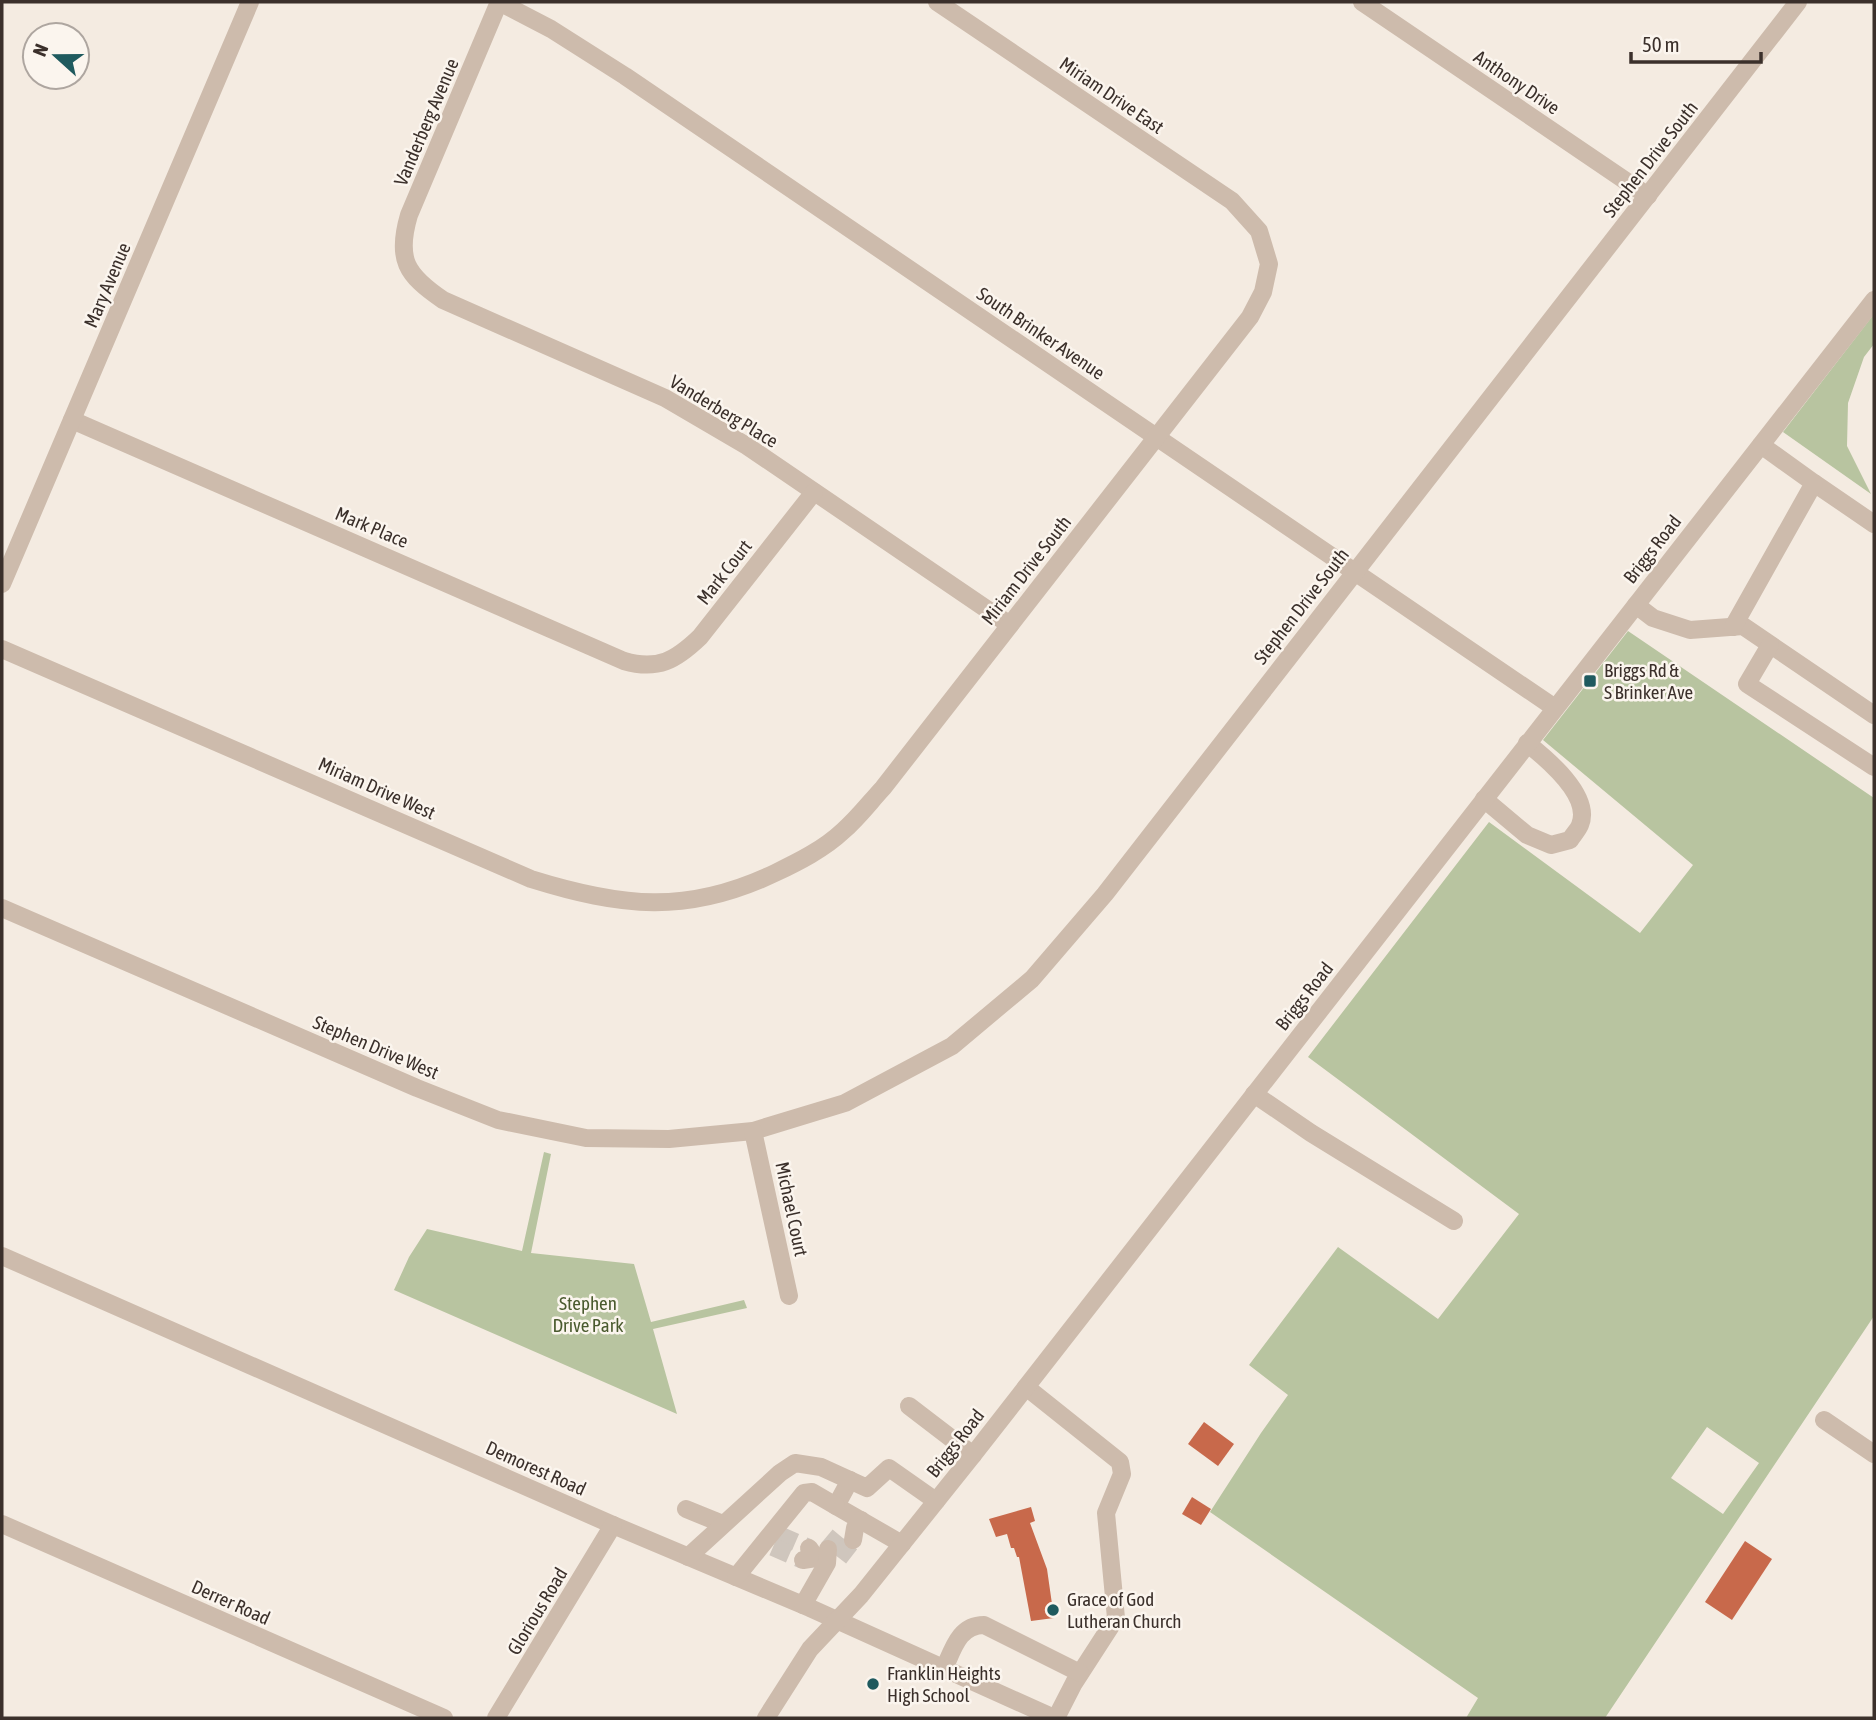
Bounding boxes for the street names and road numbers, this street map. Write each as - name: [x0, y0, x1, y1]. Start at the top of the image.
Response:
- street label: Anthony Drive: [1470, 45, 1564, 119]
- street label: Miriam Drive East: [1056, 52, 1168, 138]
- street label: Vanderberg Avenue: [389, 55, 463, 189]
- street label: Stephen Drive South: [1598, 97, 1702, 221]
- street label: Mary Avenue: [79, 239, 135, 331]
- street label: South Brinker Avenue: [973, 282, 1109, 384]
- street label: Vanderberg Place: [666, 370, 782, 452]
- street label: Mark Place: [332, 502, 412, 552]
- street label: Briggs Road: [1619, 510, 1685, 588]
- street label: Miriam Drive South: [977, 511, 1075, 629]
- street label: Mark Court: [692, 535, 756, 609]
- street label: Stephen Drive South: [1249, 544, 1353, 668]
- street label: Miriam Drive West: [315, 752, 439, 824]
- street label: Briggs Road: [1271, 957, 1337, 1035]
- street label: Stephen Drive West: [310, 1011, 442, 1083]
- street label: Michael Court: [771, 1160, 813, 1258]
- street label: Briggs Road: [922, 1404, 988, 1482]
- street label: Demorest Road: [483, 1436, 589, 1500]
- street label: Glorious Road: [502, 1564, 572, 1658]
- street label: Derrer Road: [188, 1575, 274, 1629]

